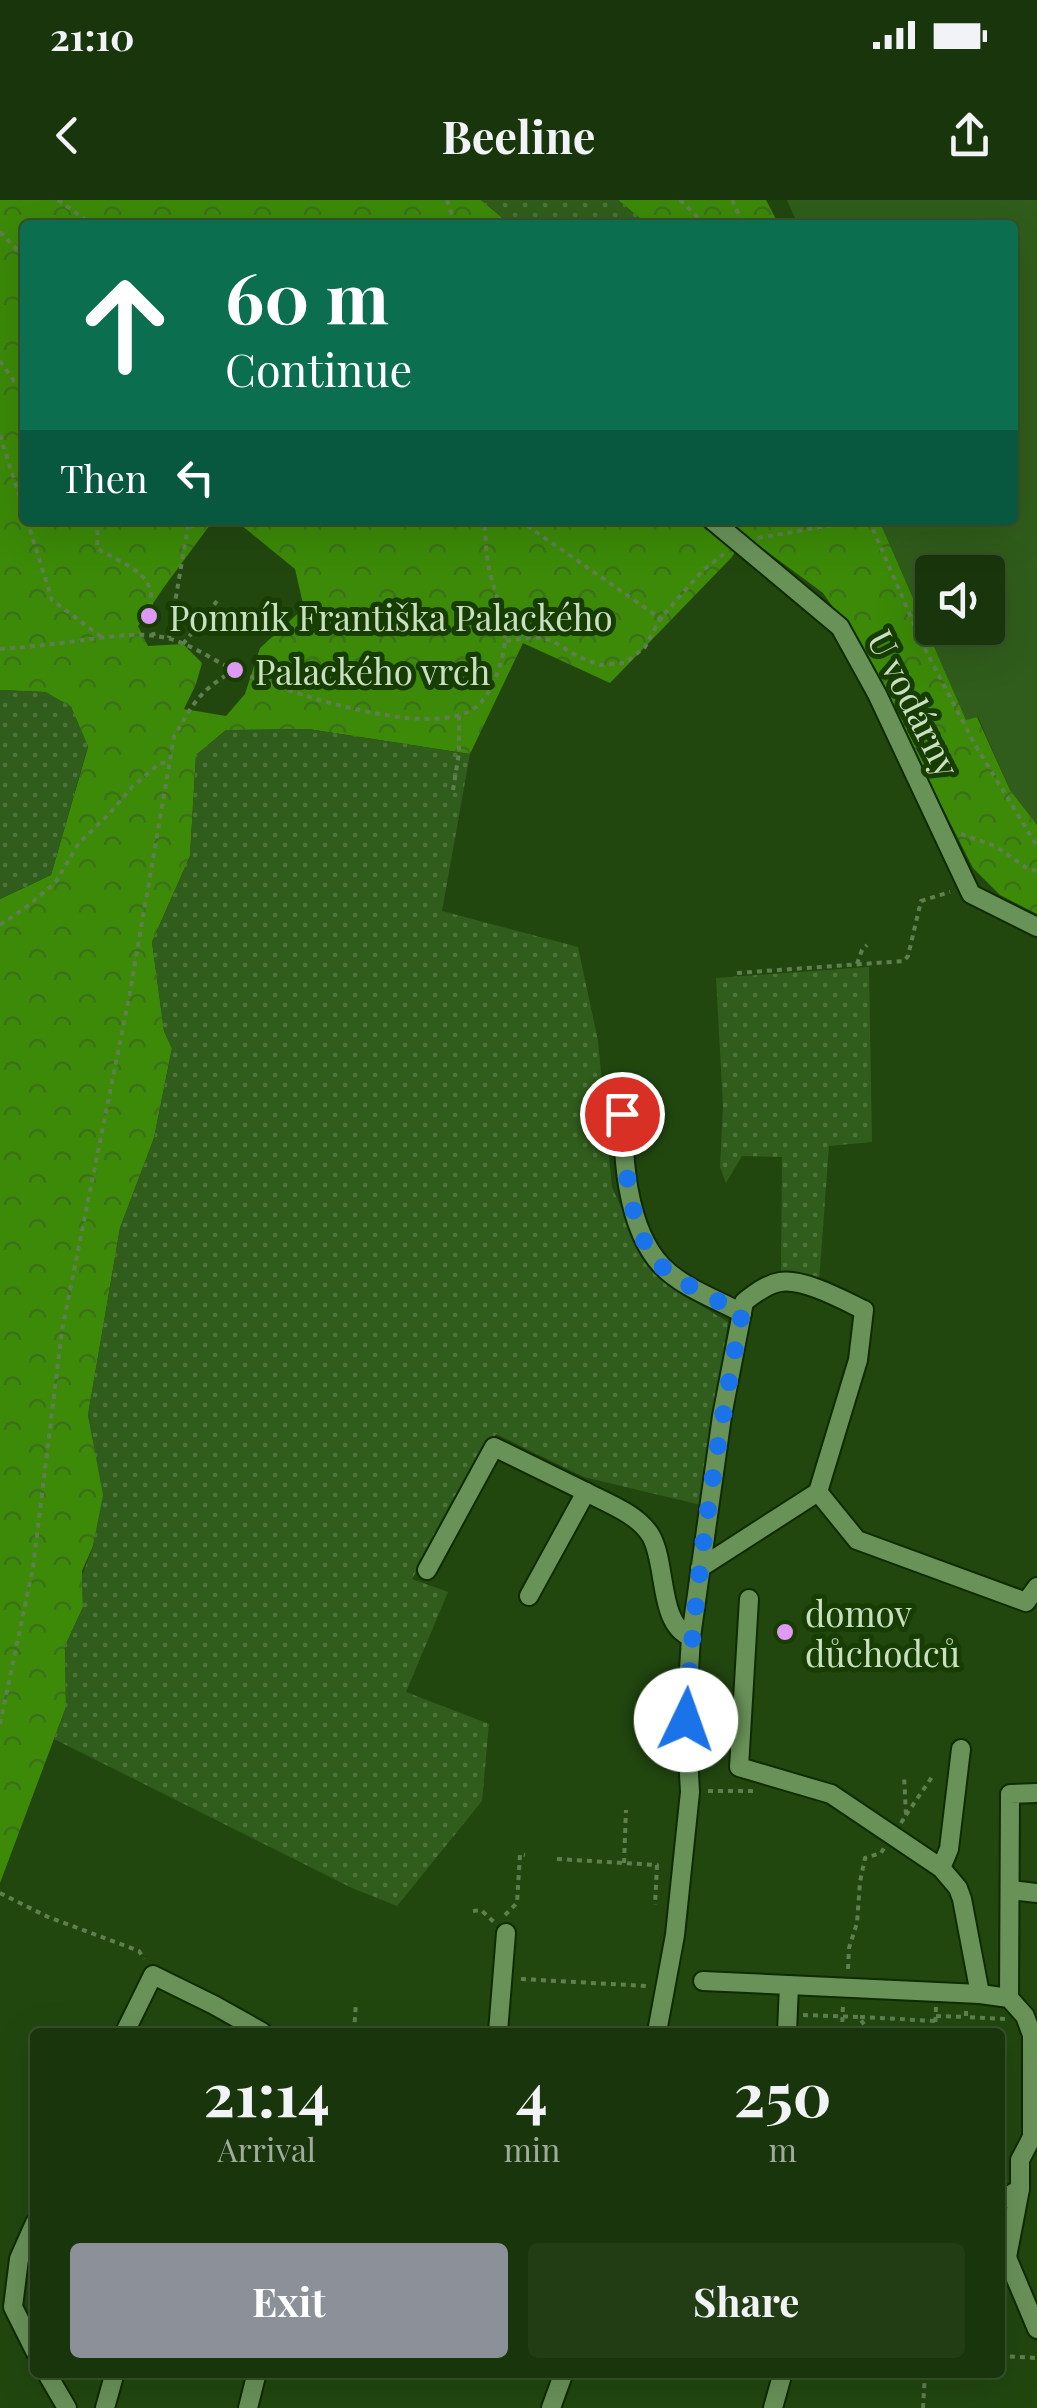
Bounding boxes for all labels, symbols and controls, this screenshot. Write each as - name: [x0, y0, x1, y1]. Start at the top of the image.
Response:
- text: 21:10: [50, 10, 135, 61]
- text: Beeline: [441, 105, 596, 165]
- icon: back: [40, 108, 95, 163]
- icon: share: [942, 108, 997, 163]
- text: 60 m: [225, 248, 389, 342]
- icon: ahead: [60, 260, 190, 390]
- text: Continue: [225, 338, 412, 398]
- icon: left: [168, 450, 223, 505]
- text: Then: [60, 452, 148, 503]
- map controls: [915, 555, 1005, 645]
- button: sound: [915, 555, 1005, 645]
- place label: Pomník Františka Palackého: [169, 593, 613, 640]
- marker: Pomník Františka Palackého: [138, 605, 160, 627]
- street label: U vodárny: [858, 621, 972, 785]
- place label: Palackého vrch: [255, 647, 491, 694]
- marker: Palackého vrch: [224, 659, 246, 681]
- pin: [580, 1072, 665, 1157]
- icon: arrive: [595, 1087, 650, 1142]
- place label: domov důchodců: [805, 1589, 960, 1676]
- marker: domov důchodců: [774, 1621, 796, 1643]
- position arrow: [634, 1668, 738, 1772]
- text: 21:14: [204, 2052, 330, 2132]
- text: 4: [516, 2052, 548, 2132]
- text: 250: [734, 2052, 831, 2132]
- text: Arrival: [217, 2127, 316, 2170]
- text: min: [503, 2127, 560, 2170]
- text: m: [768, 2127, 797, 2170]
- button: Exit: [70, 2243, 508, 2358]
- button: Share: [528, 2243, 965, 2358]

